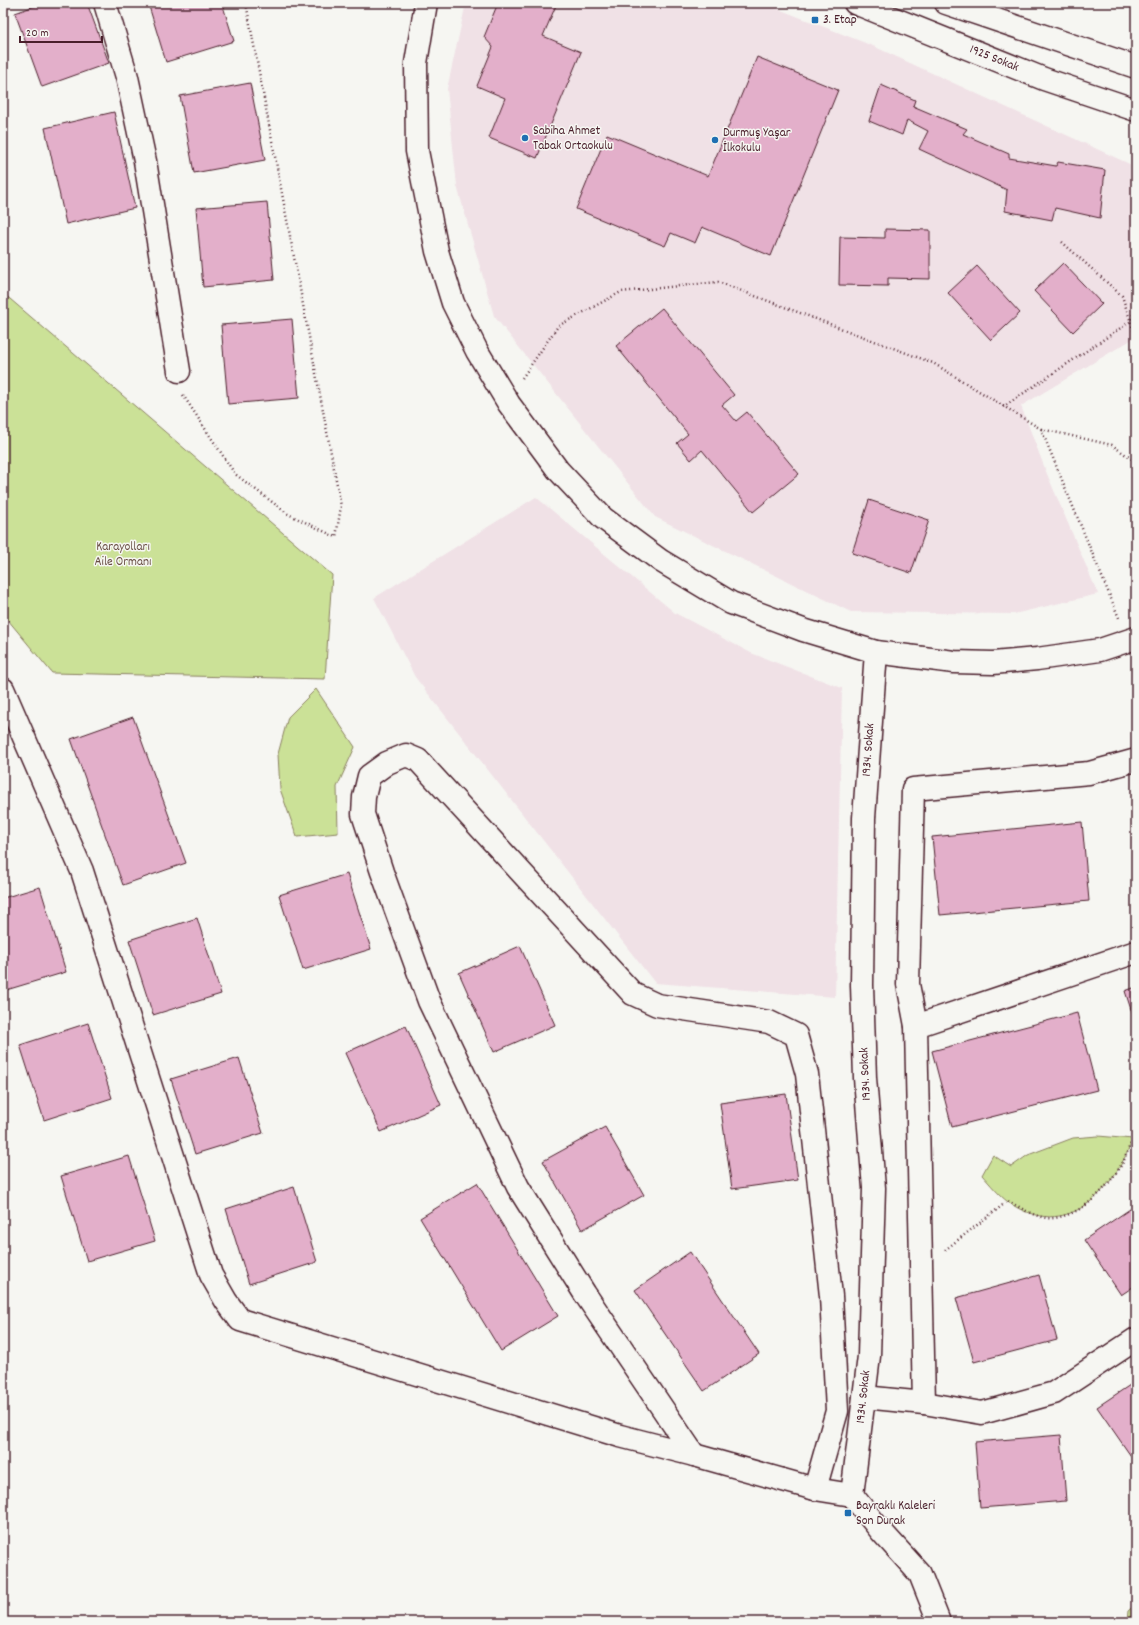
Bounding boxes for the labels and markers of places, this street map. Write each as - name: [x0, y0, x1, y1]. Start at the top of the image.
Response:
- place label: 3. Etap: [823, 11, 857, 30]
- marker: 3. Etap: [810, 15, 820, 25]
- place label: Sabiha Ahmet Tabak Ortaokulu: [533, 122, 613, 156]
- place label: Durmuş Yaşar İlkokulu: [723, 124, 791, 158]
- marker: Sabiha Ahmet Tabak Ortaokulu: [520, 133, 530, 143]
- marker: Durmuş Yaşar İlkokulu: [710, 135, 720, 145]
- place label: Bayraklı Kaleleri Son Durak: [856, 1497, 936, 1531]
- marker: Bayraklı Kaleleri Son Durak: [843, 1508, 853, 1518]

